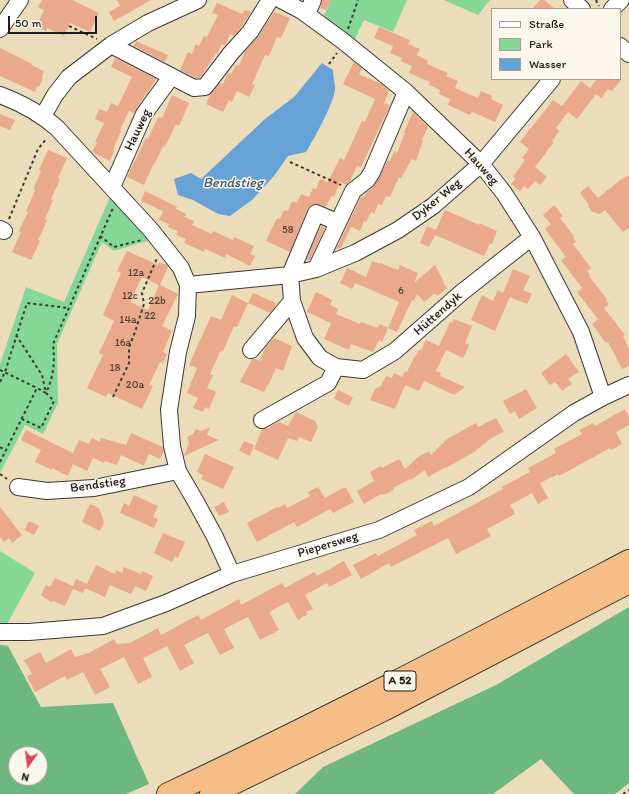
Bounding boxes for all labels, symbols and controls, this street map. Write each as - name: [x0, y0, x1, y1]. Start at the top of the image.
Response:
- scale bar: [10, 8, 99, 34]
- legend: [491, 8, 621, 80]
- text: 50 m: [15, 16, 41, 30]
- text: Straße: [529, 17, 564, 31]
- text: Park: [529, 37, 553, 51]
- text: Wasser: [529, 57, 566, 71]
- street label: Hauweg: [121, 107, 155, 153]
- street label: Hauweg: [460, 145, 502, 189]
- water label: Bendstieg: [203, 175, 263, 191]
- street label: Dyker Weg: [409, 175, 465, 225]
- house number: 58: [282, 223, 294, 237]
- house number: 12a: [128, 266, 144, 280]
- house number: 6: [398, 284, 404, 298]
- house number: 12c: [122, 289, 138, 303]
- street label: Hüttendyk: [411, 289, 465, 339]
- house number: 22b: [148, 294, 166, 308]
- house number: 22: [144, 309, 156, 323]
- house number: 14a: [119, 313, 137, 327]
- house number: 16a: [115, 336, 131, 350]
- house number: 18: [109, 361, 121, 375]
- house number: 20a: [126, 378, 144, 392]
- street label: Bendstieg: [69, 473, 127, 497]
- street label: Piepersweg: [296, 528, 360, 562]
- road number: A 52: [384, 671, 416, 691]
- north arrow: [8, 746, 48, 786]
- text: N: [20, 770, 30, 784]

